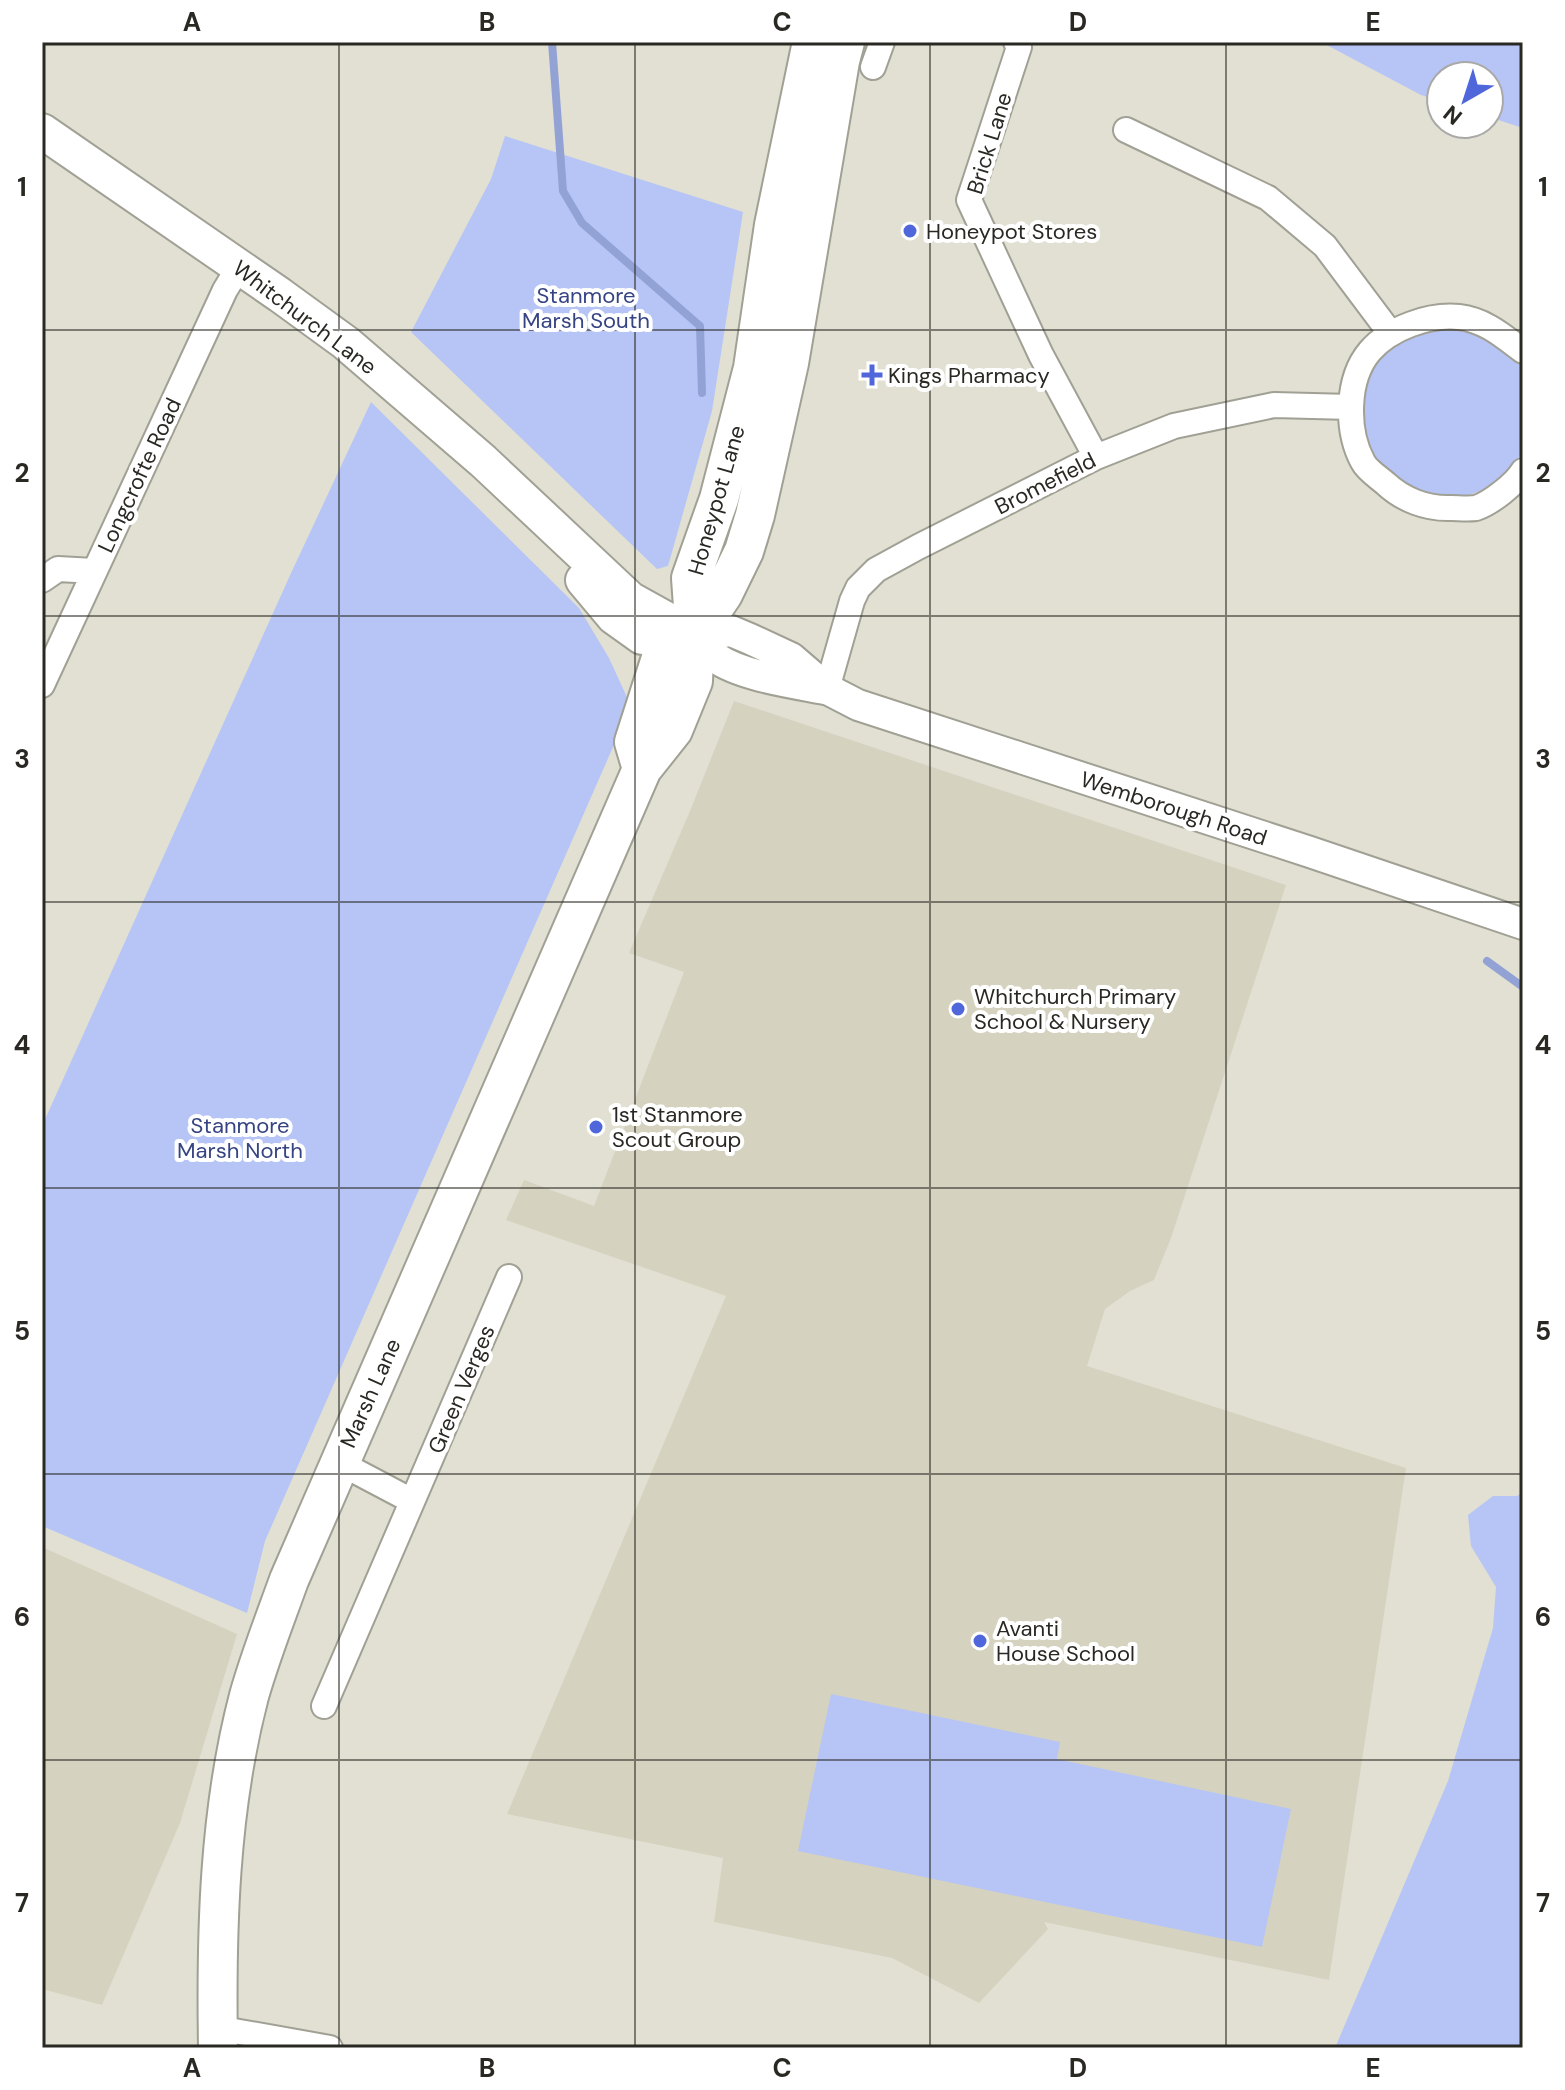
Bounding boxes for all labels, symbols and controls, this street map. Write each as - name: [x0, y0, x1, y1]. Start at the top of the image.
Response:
- text: A: [183, 5, 201, 39]
- text: B: [479, 5, 495, 39]
- text: C: [772, 5, 792, 39]
- text: D: [1069, 5, 1087, 39]
- text: E: [1365, 5, 1381, 39]
- north arrow: [1425, 60, 1505, 140]
- street label: Brick Lane: [960, 89, 1019, 198]
- text: N: [1437, 99, 1468, 131]
- text: 1: [17, 170, 27, 204]
- text: 1: [1538, 170, 1548, 204]
- place label: Honeypot Stores: [926, 217, 1097, 246]
- marker: Honeypot Stores: [901, 222, 919, 240]
- street label: Whitchurch Lane: [227, 254, 382, 381]
- park label: Stanmore Marsh South: [522, 281, 650, 335]
- place label: Kings Pharmacy: [888, 361, 1050, 390]
- marker: Kings Pharmacy: [863, 366, 881, 384]
- street label: Longcrofte Road: [91, 393, 188, 557]
- street label: Honeypot Lane: [681, 422, 752, 578]
- street label: Bromefield: [990, 446, 1101, 521]
- text: 2: [14, 456, 30, 490]
- text: 2: [1535, 456, 1551, 490]
- text: 3: [14, 742, 30, 776]
- text: 3: [1535, 742, 1551, 776]
- street label: Wemborough Road: [1077, 765, 1271, 852]
- place label: Whitchurch Primary School & Nursery: [974, 982, 1176, 1036]
- marker: Whitchurch Primary School & Nursery: [949, 1000, 967, 1018]
- text: 4: [14, 1028, 30, 1062]
- text: 4: [1535, 1028, 1551, 1062]
- place label: 1st Stanmore Scout Group: [612, 1100, 743, 1154]
- park label: Stanmore Marsh North: [177, 1111, 303, 1165]
- marker: 1st Stanmore Scout Group: [587, 1118, 605, 1136]
- text: 5: [14, 1314, 30, 1348]
- text: 5: [1535, 1314, 1551, 1348]
- street label: Green Verges: [421, 1321, 502, 1458]
- street label: Marsh Lane: [333, 1334, 407, 1452]
- text: 6: [14, 1600, 30, 1634]
- text: 6: [1535, 1600, 1551, 1634]
- place label: Avanti House School: [996, 1614, 1135, 1668]
- marker: Avanti House School: [971, 1632, 989, 1650]
- text: 7: [15, 1886, 29, 1920]
- text: 7: [1536, 1886, 1550, 1920]
- text: A: [183, 2051, 201, 2085]
- text: B: [479, 2051, 495, 2085]
- text: C: [772, 2051, 792, 2085]
- text: D: [1069, 2051, 1087, 2085]
- text: E: [1365, 2051, 1381, 2085]

